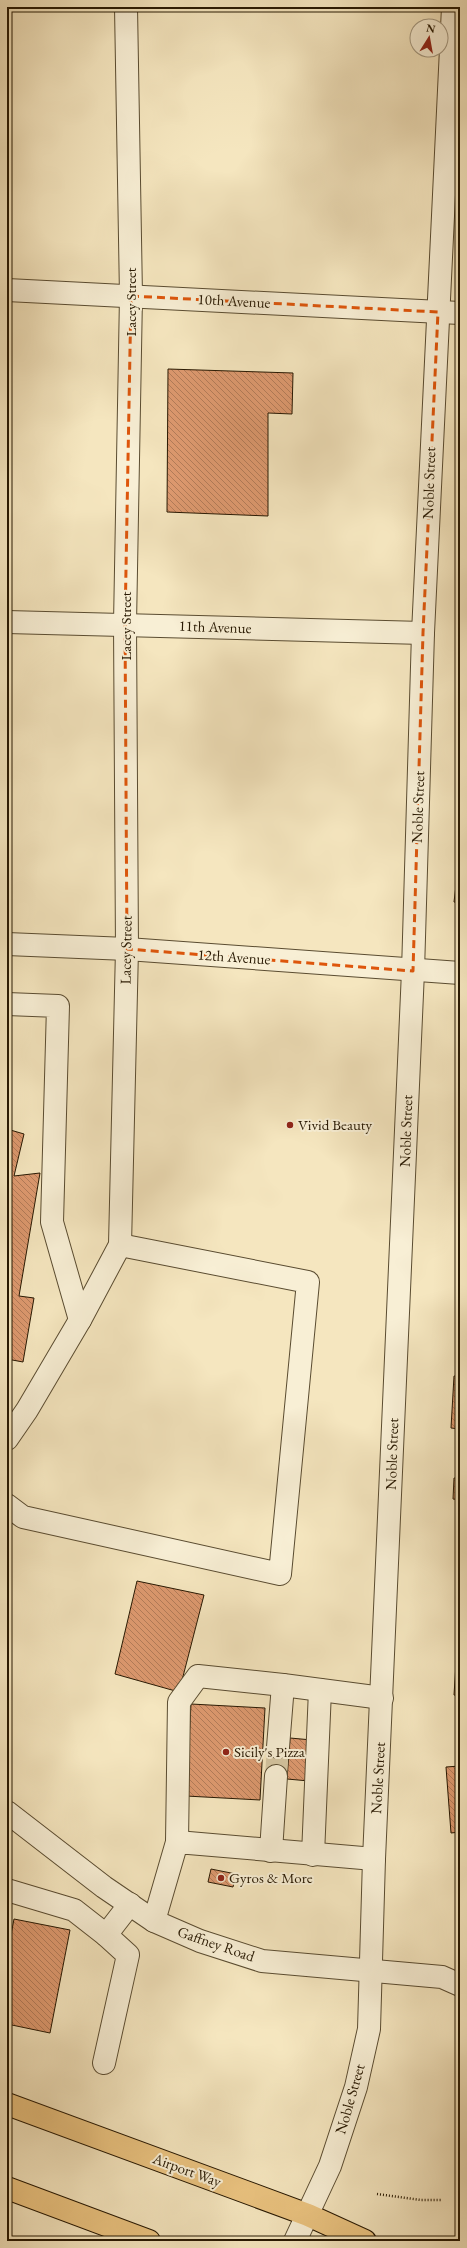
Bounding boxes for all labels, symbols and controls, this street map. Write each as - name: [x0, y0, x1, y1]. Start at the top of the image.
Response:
- north arrow: [409, 18, 449, 58]
- text: N: [425, 20, 437, 36]
- street label: Lacey Street: [121, 267, 140, 336]
- street label: 10th Avenue: [197, 289, 271, 312]
- street label: Noble Street: [418, 446, 439, 519]
- street label: Lacey Street: [116, 591, 135, 660]
- street label: 11th Avenue: [178, 616, 252, 637]
- street label: Noble Street: [407, 770, 428, 843]
- street label: Lacey Street: [115, 915, 136, 985]
- street label: 12th Avenue: [197, 944, 271, 969]
- street label: Noble Street: [395, 1094, 416, 1167]
- place label: Vivid Beauty: [298, 1115, 373, 1134]
- marker: Vivid Beauty: [285, 1120, 295, 1130]
- street label: Noble Street: [381, 1417, 402, 1490]
- street label: Noble Street: [366, 1741, 389, 1815]
- place label: Sicily's Pizza: [234, 1742, 305, 1761]
- marker: Sicily's Pizza: [221, 1747, 231, 1757]
- place label: Gyros & More: [229, 1868, 313, 1887]
- marker: Gyros & More: [216, 1873, 226, 1883]
- street label: Gaffney Road: [175, 1921, 258, 1966]
- street label: Noble Street: [330, 2061, 369, 2136]
- street label: Airport Way: [149, 2148, 224, 2191]

